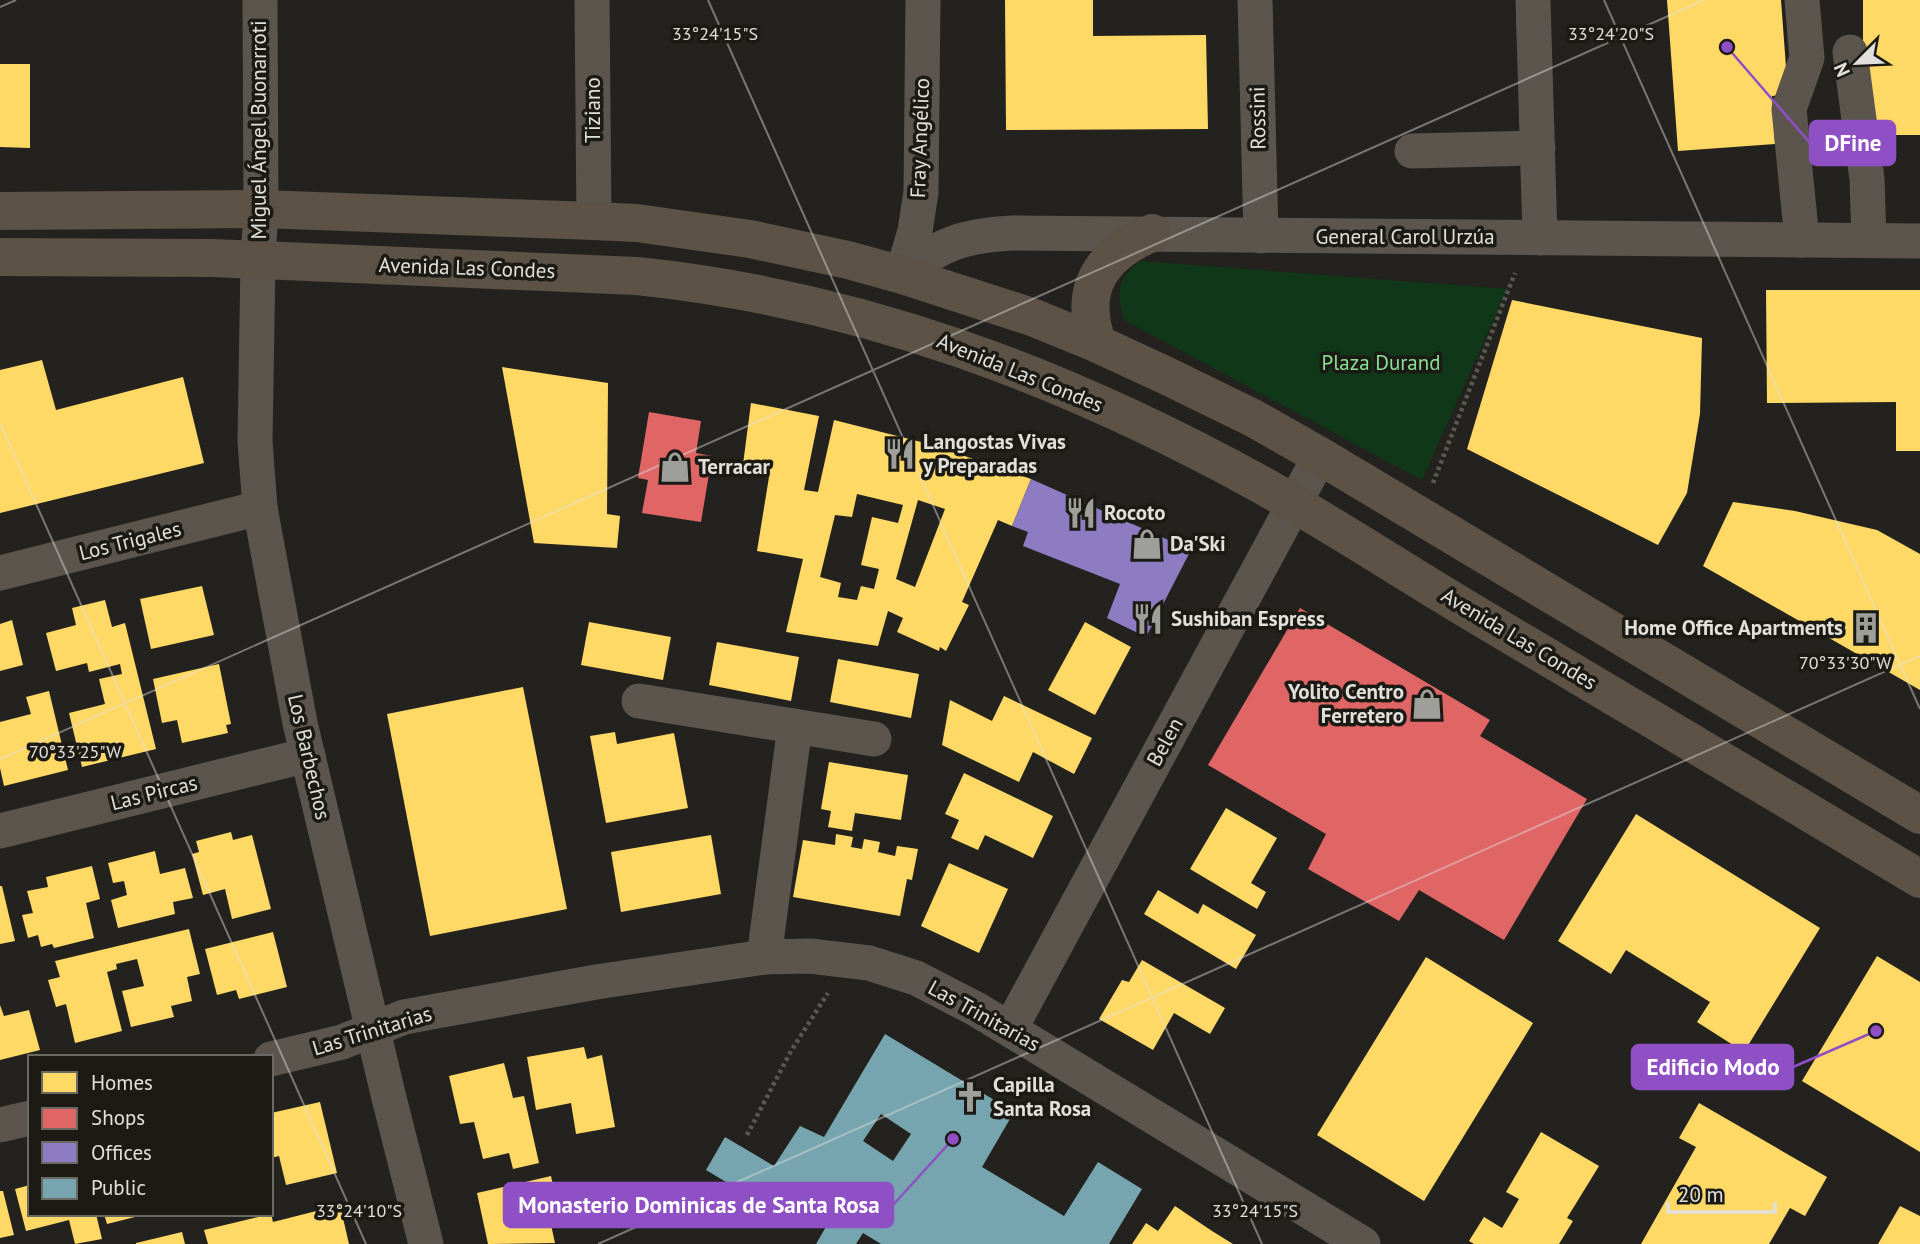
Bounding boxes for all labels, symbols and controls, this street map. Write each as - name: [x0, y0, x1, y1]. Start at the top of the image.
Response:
- street label: Miguel Ángel Buonarroti: [245, 20, 272, 240]
- text: 33°24'15"S: [672, 22, 758, 45]
- text: 33°24'20"S: [1568, 22, 1654, 45]
- north arrow: [1822, 28, 1892, 98]
- text: N: [1828, 59, 1855, 80]
- street label: Tiziano: [579, 77, 606, 143]
- street label: Fray Angélico: [904, 77, 935, 198]
- street label: Rossini: [1243, 86, 1272, 150]
- callout: DFine: [1810, 121, 1895, 165]
- text: DFine: [1825, 128, 1881, 157]
- street label: General Carol Urzúa: [1315, 223, 1495, 250]
- street label: Avenida Las Condes: [378, 251, 556, 284]
- street label: Avenida Las Condes: [933, 327, 1107, 418]
- park label: Plaza Durand: [1321, 349, 1441, 376]
- place label: Langostas Vivas y Preparadas: [922, 428, 1066, 479]
- restaurant icon: Langostas Vivas y Preparadas: [883, 437, 917, 471]
- shop icon: Terracar: [658, 450, 692, 484]
- place label: Terracar: [698, 453, 771, 480]
- restaurant icon: Rocoto: [1064, 496, 1098, 530]
- place label: Rocoto: [1104, 499, 1165, 526]
- street label: Los Trigales: [76, 515, 184, 566]
- shop icon: Da'Ski: [1130, 527, 1164, 561]
- place label: Da'Ski: [1170, 530, 1226, 557]
- street label: Avenida Las Condes: [1437, 582, 1602, 696]
- restaurant icon: Sushiban Espress: [1131, 602, 1165, 636]
- place label: Sushiban Espress: [1171, 605, 1325, 632]
- building icon: Home Office Apartments: [1849, 611, 1883, 645]
- place label: Home Office Apartments: [1624, 614, 1843, 641]
- text: 70°33'30"W: [1799, 651, 1891, 674]
- place label: Yolito Centro Ferretero: [1287, 678, 1404, 729]
- shop icon: Yolito Centro Ferretero: [1410, 687, 1444, 721]
- street label: Los Barbechos: [282, 691, 337, 822]
- street label: Belen: [1140, 713, 1189, 771]
- text: 70°33'25"W: [29, 740, 121, 763]
- street label: Las Pircas: [108, 769, 200, 816]
- street label: Las Trinitarias: [924, 974, 1045, 1057]
- street label: Las Trinitarias: [309, 1000, 435, 1061]
- callout: Edificio Modo: [1632, 1045, 1793, 1089]
- text: Edificio Modo: [1646, 1052, 1780, 1081]
- legend: [28, 1055, 273, 1216]
- text: Homes: [91, 1069, 153, 1096]
- place label: Capilla Santa Rosa: [993, 1071, 1091, 1122]
- church icon: Capilla Santa Rosa: [953, 1080, 987, 1114]
- text: Shops: [91, 1104, 145, 1131]
- text: Offices: [91, 1139, 152, 1166]
- scale bar: [1668, 1170, 1775, 1214]
- text: Public: [91, 1174, 146, 1201]
- text: 20 m: [1678, 1181, 1724, 1208]
- callout: Monasterio Dominicas de Santa Rosa: [504, 1183, 893, 1227]
- text: Monasterio Dominicas de Santa Rosa: [518, 1190, 880, 1219]
- text: 33°24'10"S: [316, 1199, 402, 1222]
- text: 33°24'15"S: [1212, 1199, 1298, 1222]

